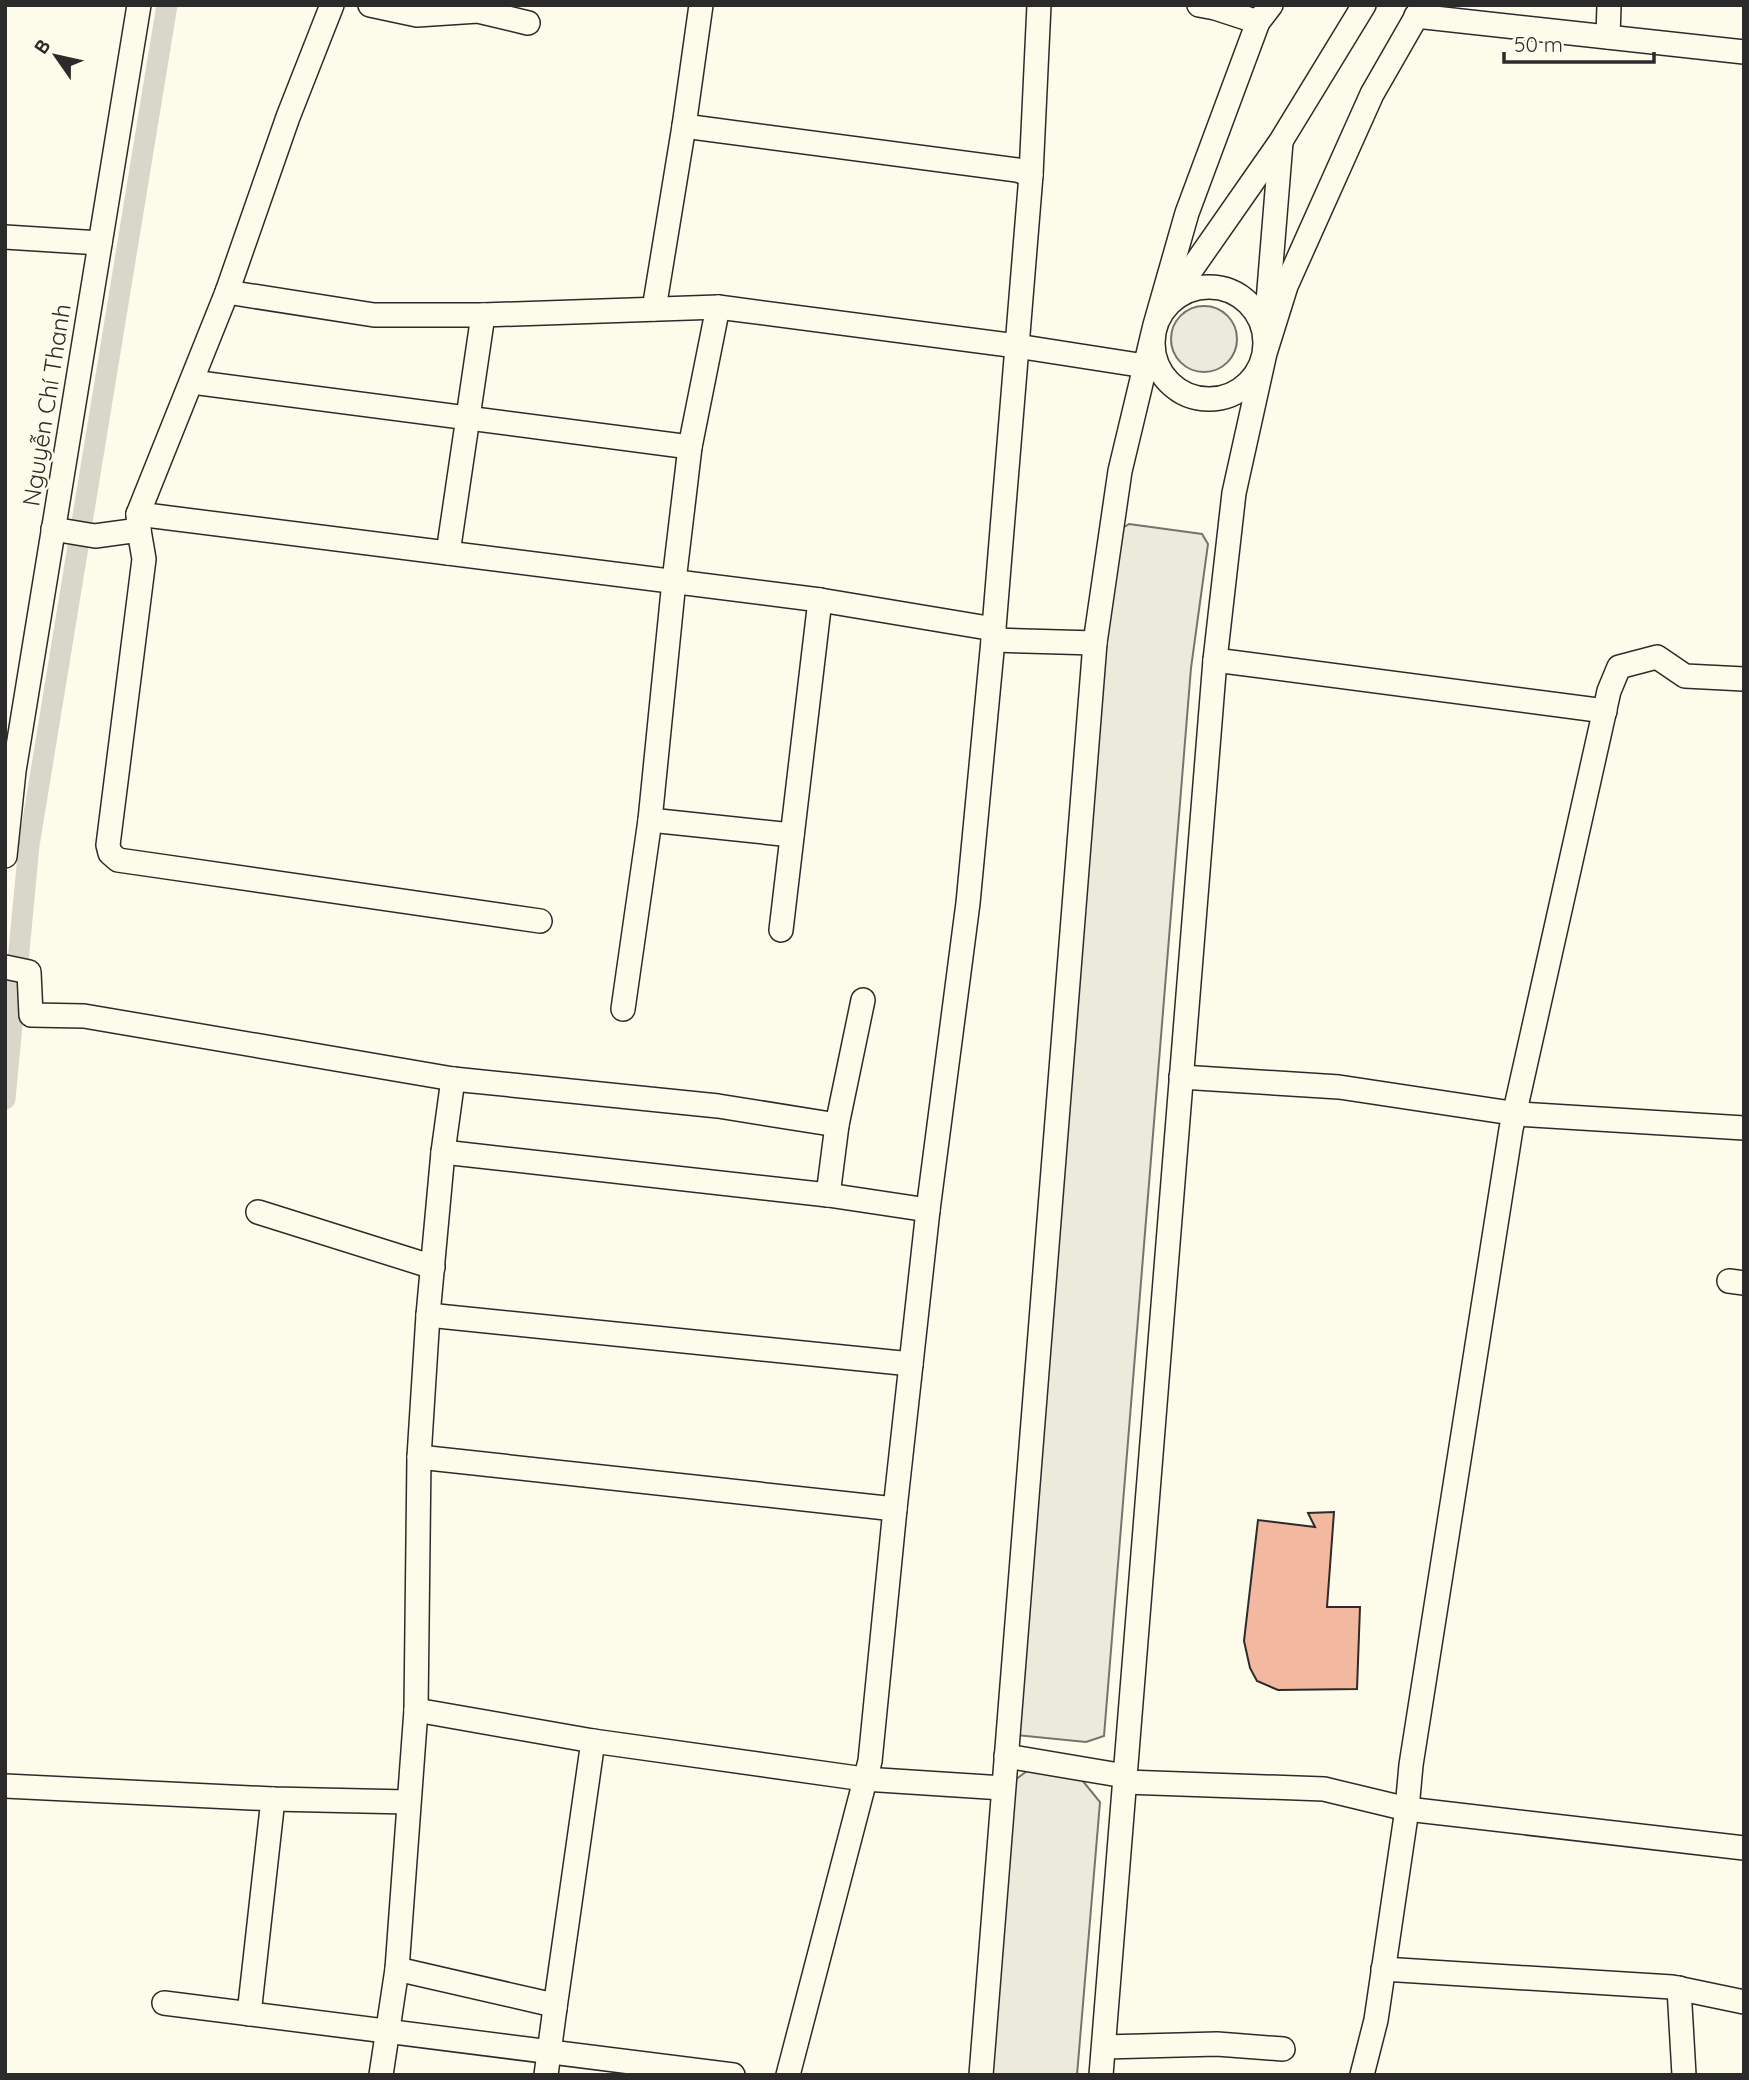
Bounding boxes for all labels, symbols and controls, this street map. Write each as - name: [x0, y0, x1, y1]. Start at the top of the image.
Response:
- north arrow: [21, 21, 91, 91]
- scale bar: [1504, 21, 1654, 65]
- text: 50 m: [1514, 31, 1563, 57]
- text: B: [28, 35, 55, 58]
- street label: Nguyễn Chí Thanh: [15, 301, 77, 508]

